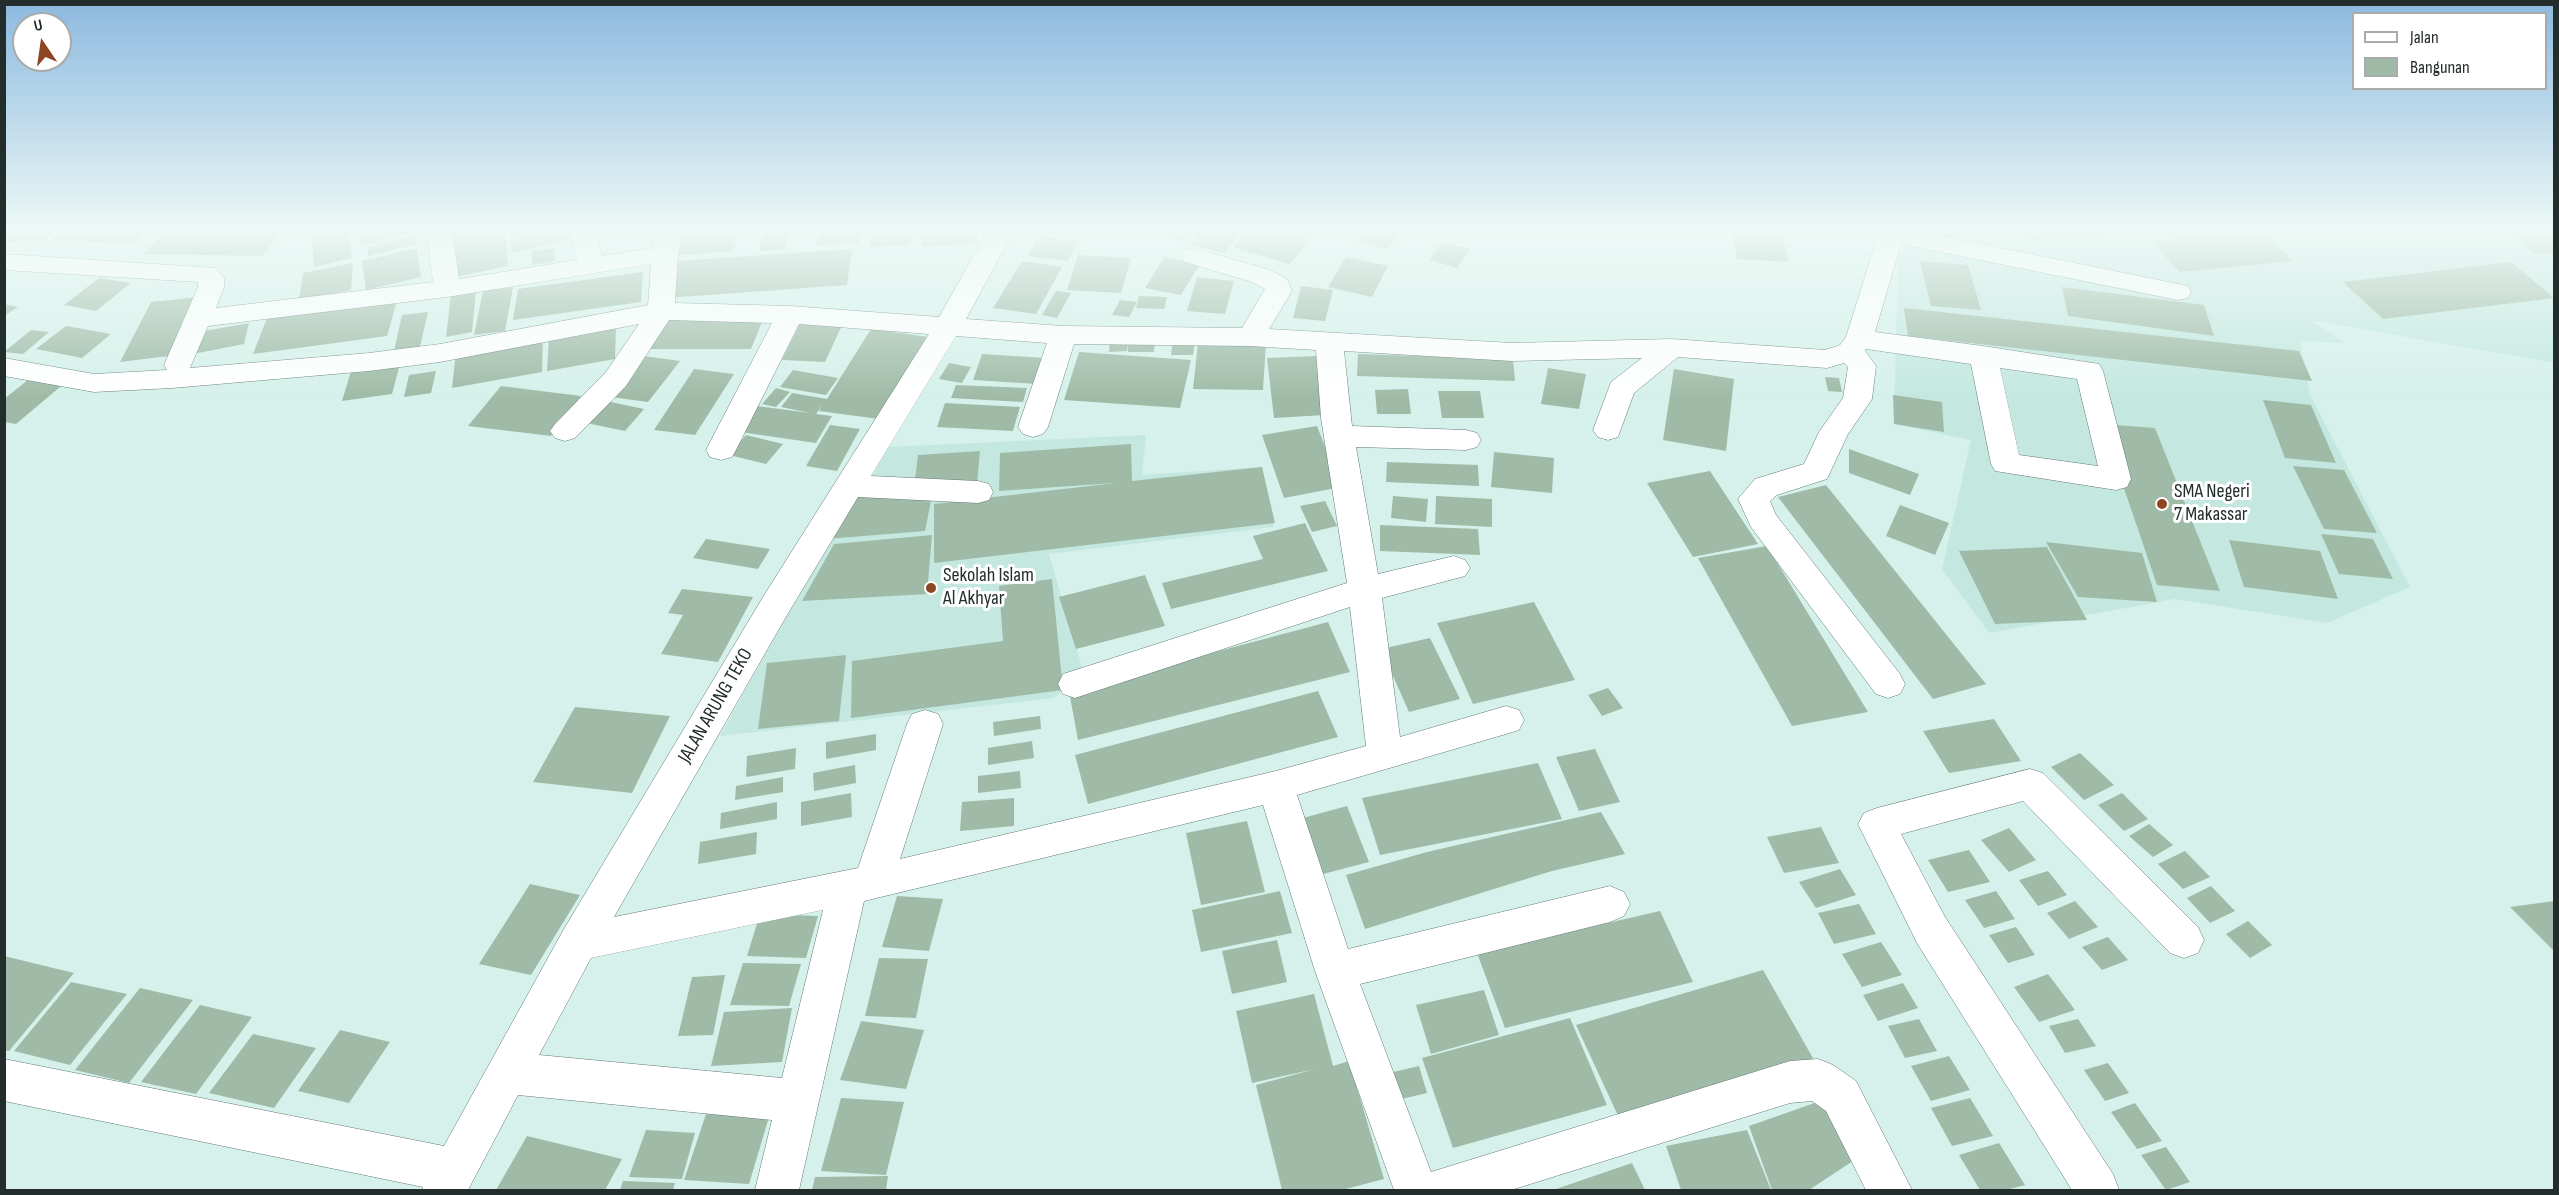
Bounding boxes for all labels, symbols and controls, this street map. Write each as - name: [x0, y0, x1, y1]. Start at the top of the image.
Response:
- north arrow: [12, 12, 72, 72]
- legend: [2352, 12, 2547, 90]
- text: U: [32, 16, 44, 36]
- text: Jalan: [2410, 27, 2439, 48]
- text: Bangunan: [2410, 57, 2470, 78]
- place label: SMA Negeri 7 Makassar: [2174, 480, 2250, 527]
- marker: SMA Negeri 7 Makassar: [2155, 497, 2169, 511]
- place label: Sekolah Islam Al Akhyar: [943, 564, 1034, 611]
- marker: Sekolah Islam Al Akhyar: [924, 581, 938, 595]
- street label: JALAN ARUNG TEKO: [674, 644, 758, 768]

